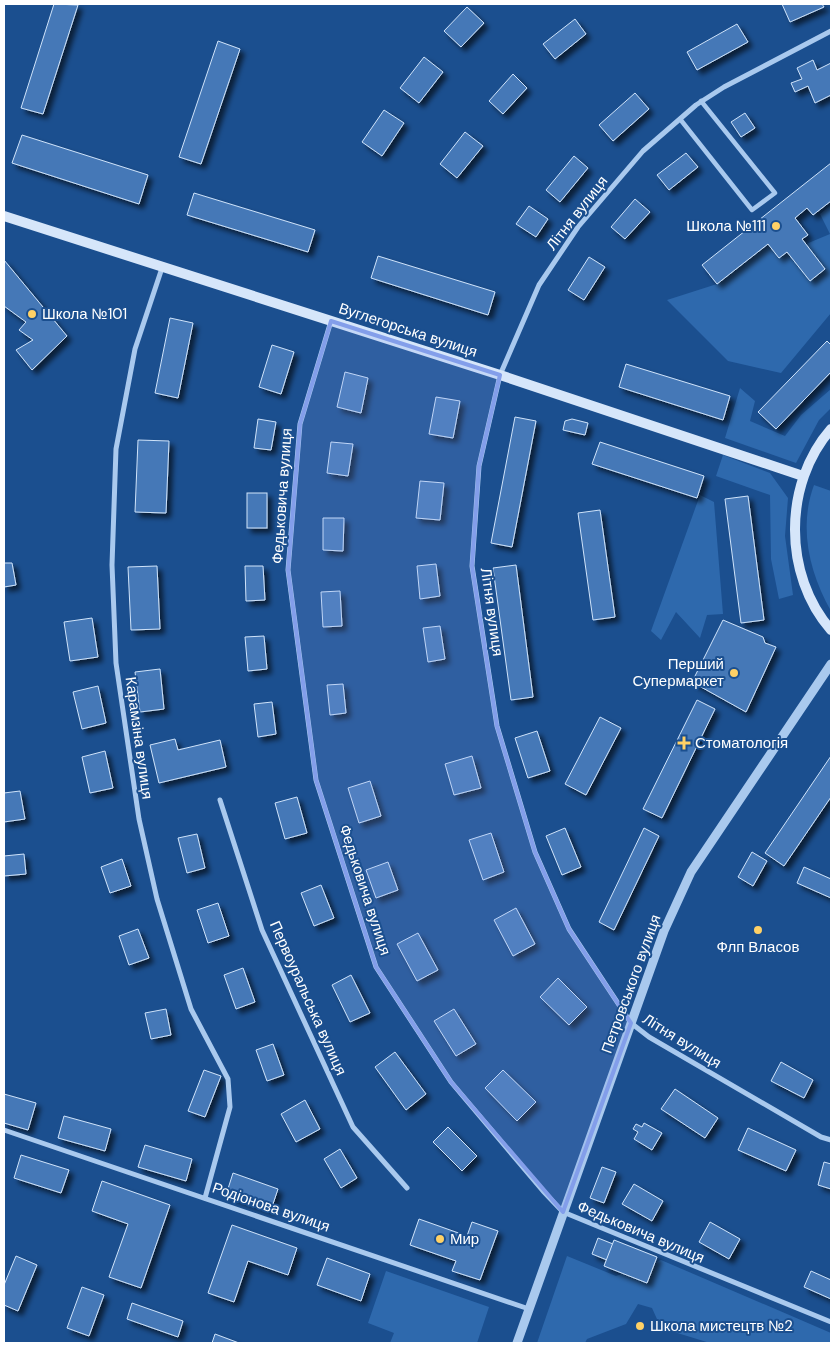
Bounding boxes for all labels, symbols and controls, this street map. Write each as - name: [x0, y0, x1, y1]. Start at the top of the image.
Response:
- street label: Літня вулиця: [542, 172, 612, 254]
- place label: Школа №111: [686, 216, 766, 236]
- marker: Школа №111: [770, 220, 782, 232]
- street label: Вуглегорська вулиця: [336, 298, 480, 362]
- place label: Школа №101: [42, 304, 127, 324]
- marker: Школа №101: [26, 308, 38, 320]
- street label: Федьковича вулиця: [267, 427, 297, 565]
- street label: Літня вулиця: [476, 566, 508, 658]
- place label: Перший Супермаркет: [632, 654, 724, 691]
- marker: Перший Супермаркет: [728, 667, 740, 679]
- street label: Карамзіна вулиця: [121, 676, 157, 800]
- place label: Стоматологія: [695, 733, 788, 753]
- marker: Стоматологія: [677, 736, 691, 750]
- street label: Федьковича вулиця: [334, 822, 396, 958]
- street label: Петровського вулиця: [597, 912, 665, 1056]
- street label: Первоуральська вулиця: [265, 918, 351, 1078]
- marker: Флп Власов: [752, 924, 764, 936]
- place label: Флп Власов: [717, 937, 799, 957]
- street label: Літня вулиця: [639, 1009, 725, 1073]
- street label: Родіонова вулиця: [209, 1177, 333, 1237]
- street label: Федьковича вулиця: [574, 1196, 708, 1268]
- place label: Мир: [450, 1229, 479, 1249]
- marker: Мир: [434, 1233, 446, 1245]
- place label: Школа мистецтв №2: [650, 1316, 793, 1336]
- marker: Школа мистецтв №2: [634, 1320, 646, 1332]

